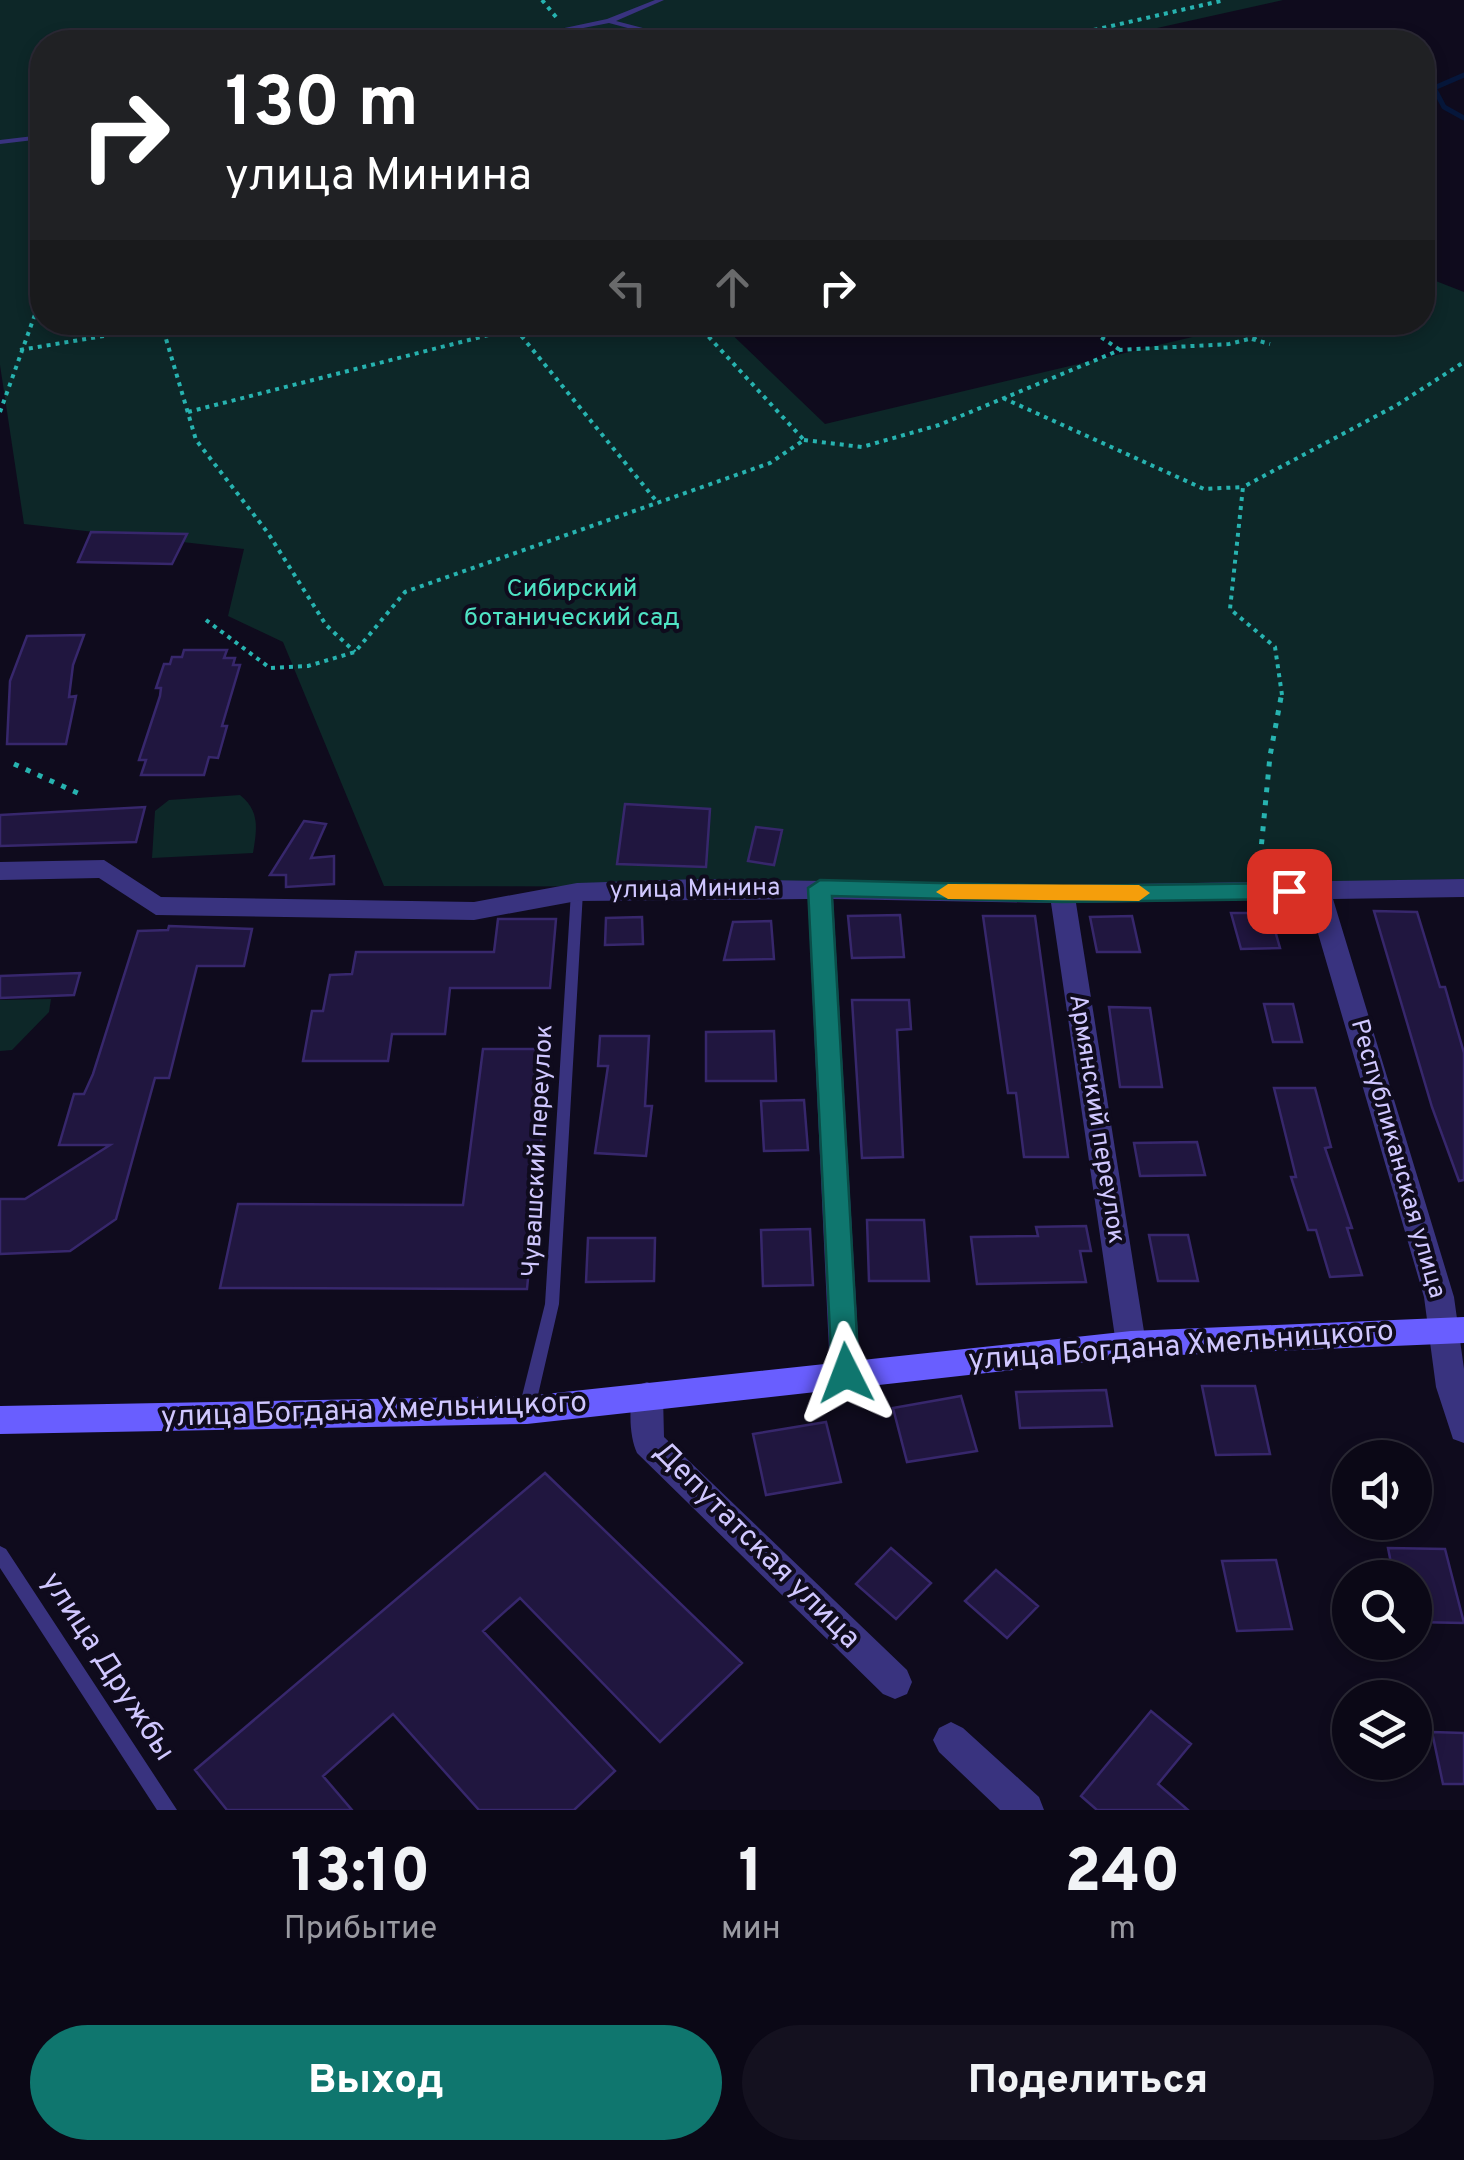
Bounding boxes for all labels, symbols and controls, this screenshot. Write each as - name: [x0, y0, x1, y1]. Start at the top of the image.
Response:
- text: 130 m: [225, 62, 419, 151]
- icon: right: [60, 70, 190, 200]
- text: улица Минина: [225, 149, 532, 206]
- icon: left: [600, 260, 655, 315]
- icon: ahead: [705, 260, 760, 315]
- icon: right: [810, 260, 865, 315]
- park label: Сибирский ботанический сад: [464, 574, 680, 635]
- pin: [1247, 849, 1332, 934]
- icon: arrive: [1262, 864, 1317, 919]
- street label: улица Минина: [609, 873, 781, 907]
- street label: Армянский переулок: [1060, 992, 1132, 1246]
- street label: Республиканская улица: [1342, 1016, 1452, 1302]
- street label: Чувашский переулок: [516, 1024, 562, 1278]
- street label: улица Богдана Хмельницкого: [967, 1314, 1395, 1380]
- position arrow: [794, 1321, 898, 1425]
- street label: улица Богдана Хмельницкого: [160, 1385, 588, 1437]
- street label: Депутатская улица: [645, 1435, 867, 1657]
- map controls: [1332, 1440, 1432, 1780]
- button: sound: [1332, 1440, 1432, 1540]
- button: search: [1332, 1560, 1432, 1660]
- street label: улица Дружбы: [32, 1566, 182, 1768]
- button: layers: [1332, 1680, 1432, 1780]
- text: 13:10: [291, 1837, 430, 1913]
- text: 1: [739, 1837, 763, 1913]
- text: 240: [1065, 1837, 1180, 1913]
- text: Прибытие: [284, 1910, 437, 1950]
- text: мин: [721, 1910, 781, 1950]
- text: m: [1109, 1910, 1136, 1950]
- button: Выход: [30, 2025, 722, 2140]
- button: Поделиться: [742, 2025, 1434, 2140]

